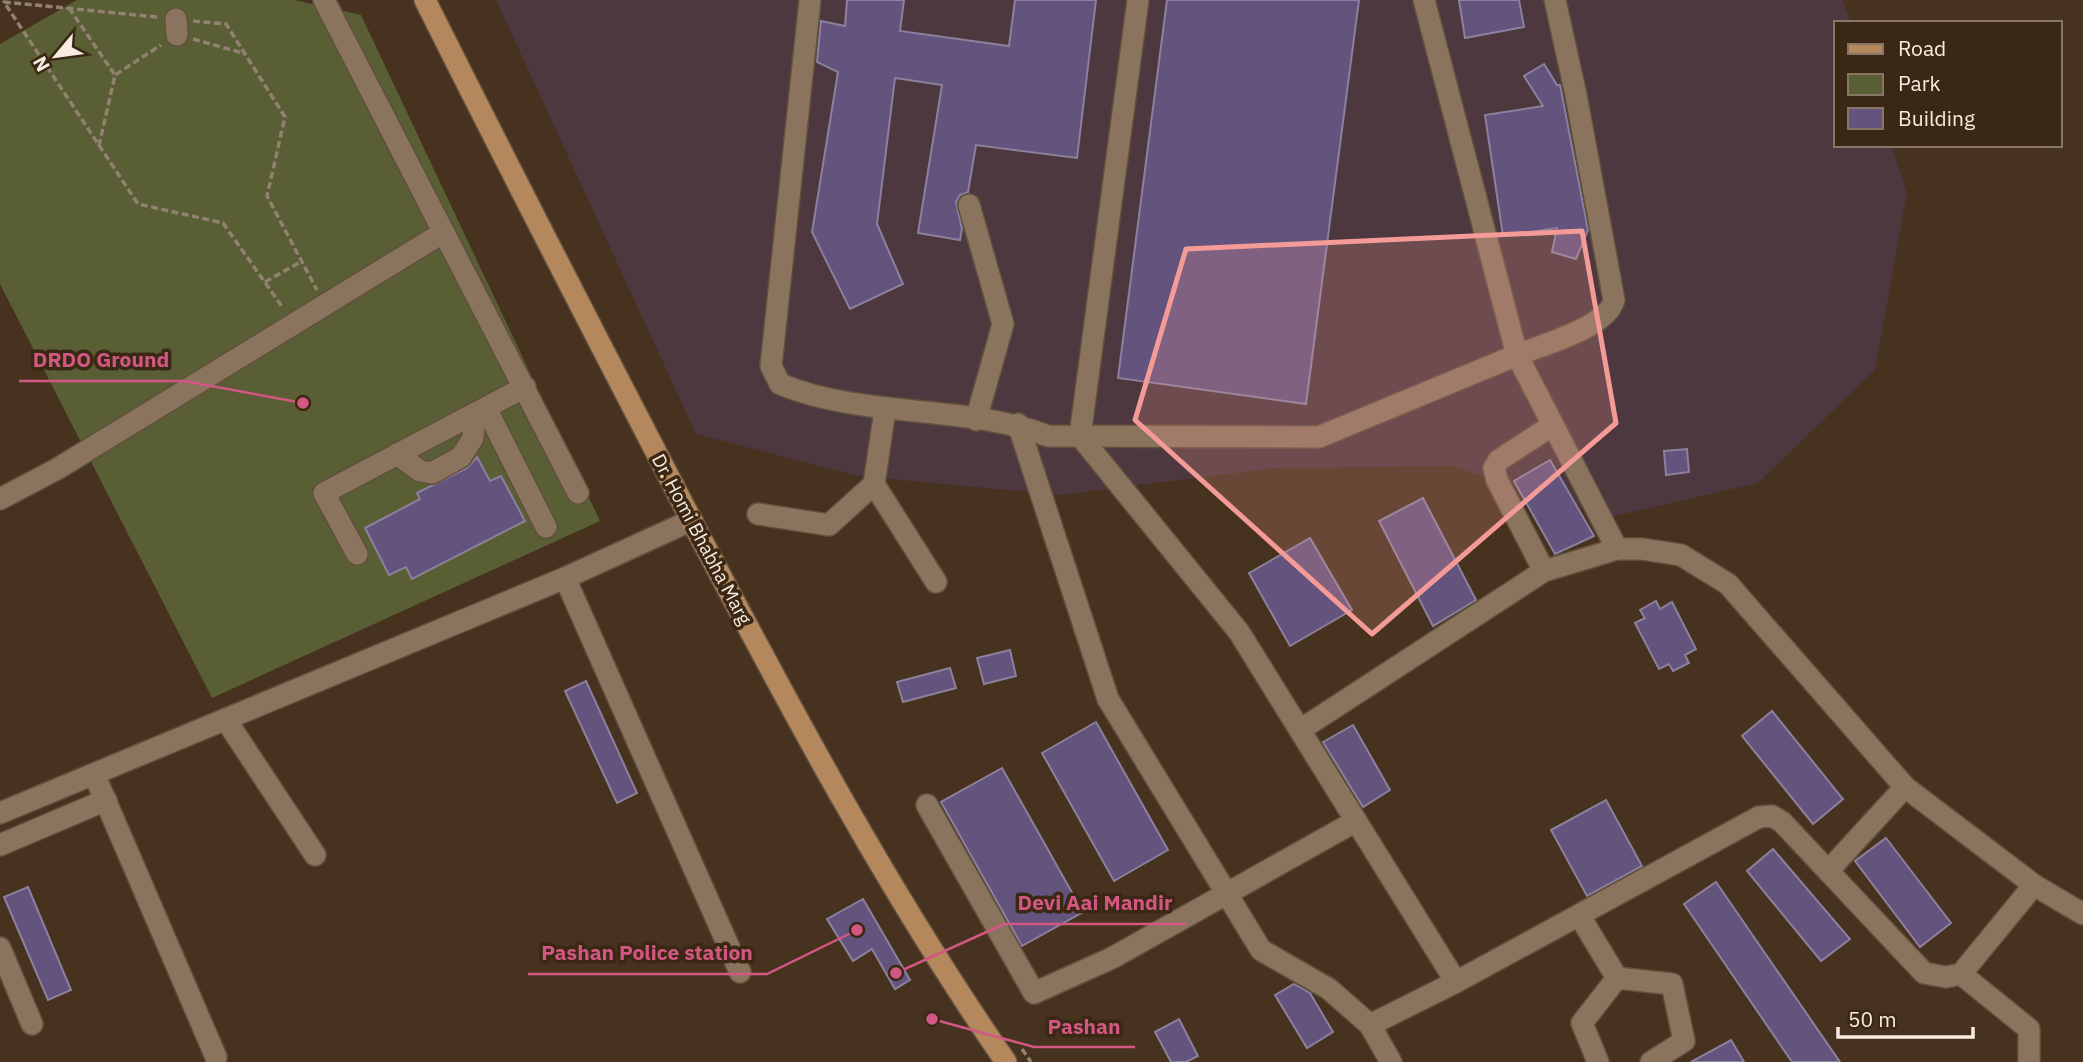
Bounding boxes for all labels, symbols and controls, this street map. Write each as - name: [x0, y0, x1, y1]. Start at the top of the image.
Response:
- north arrow: [21, 21, 91, 91]
- legend: [1834, 21, 2062, 147]
- text: Road: [1898, 34, 1946, 62]
- text: N: [27, 52, 55, 76]
- text: Park: [1898, 69, 1941, 97]
- text: Building: [1898, 104, 1975, 132]
- callout: DRDO Ground: [19, 339, 184, 381]
- text: DRDO Ground: [33, 345, 169, 373]
- street label: Dr. Homi Bhabha Marg: [647, 450, 757, 628]
- callout: Devi Aai Mandir: [1004, 882, 1186, 924]
- text: Devi Aai Mandir: [1018, 888, 1173, 916]
- callout: Pashan Police station: [528, 932, 767, 974]
- text: Pashan Police station: [541, 938, 753, 966]
- scale bar: [1838, 996, 1973, 1040]
- callout: Pashan: [1034, 1005, 1135, 1047]
- text: 50 m: [1848, 1005, 1897, 1033]
- text: Pashan: [1048, 1012, 1120, 1040]

